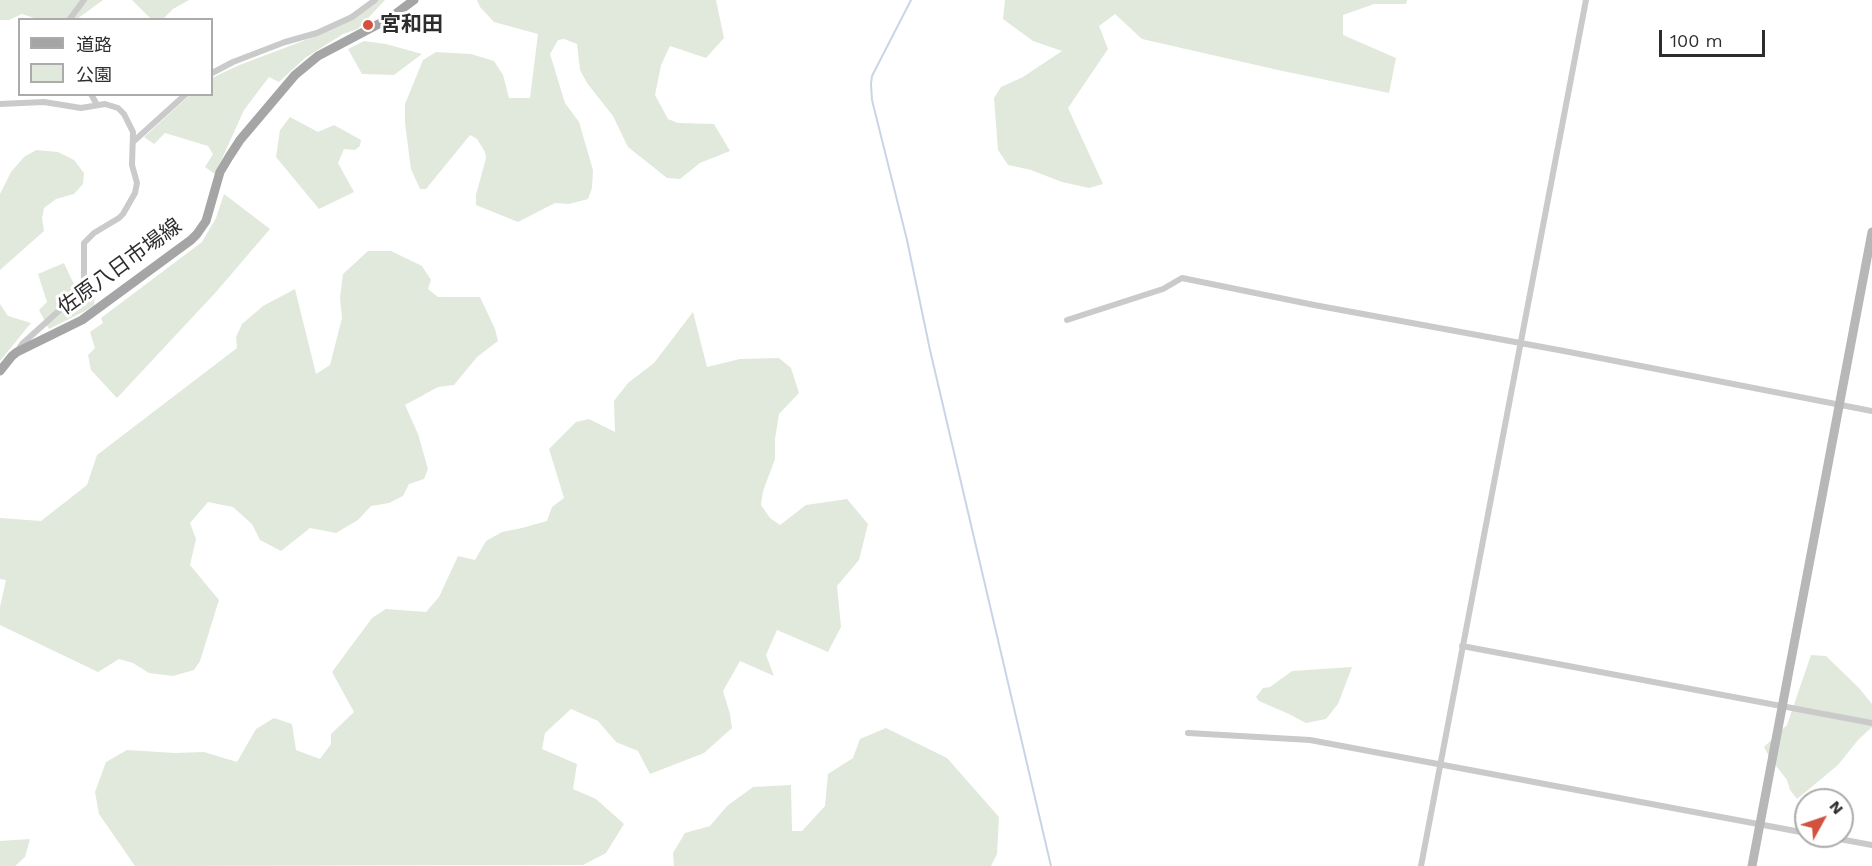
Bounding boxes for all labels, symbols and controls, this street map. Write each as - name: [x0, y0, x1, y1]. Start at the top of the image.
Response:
- place label: 宮和田: [380, 12, 443, 38]
- legend: [18, 18, 213, 96]
- marker: 宮和田: [361, 18, 375, 32]
- scale bar: [1662, 18, 1768, 56]
- text: 100 m: [1670, 30, 1723, 51]
- text: 道路: [76, 34, 112, 55]
- text: 公園: [76, 64, 112, 85]
- street label: 佐原八日市場線: [53, 214, 187, 320]
- north arrow: [1794, 788, 1854, 848]
- text: N: [1826, 797, 1848, 818]

